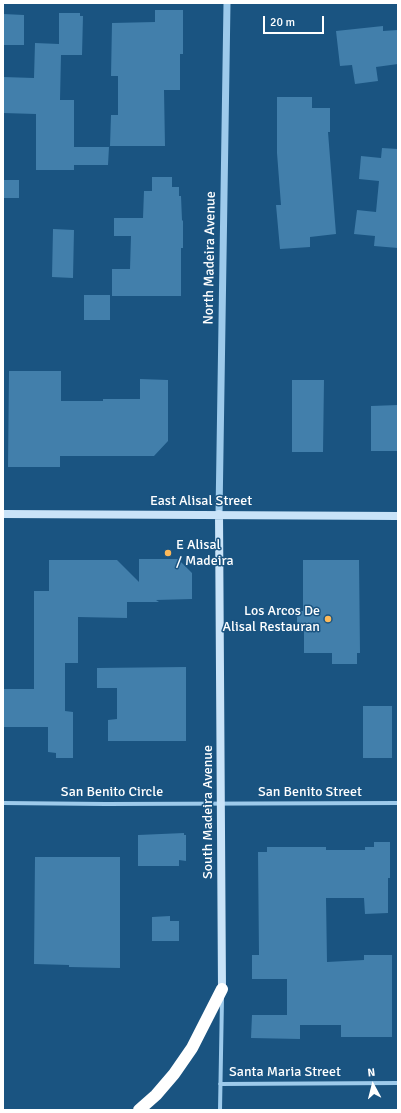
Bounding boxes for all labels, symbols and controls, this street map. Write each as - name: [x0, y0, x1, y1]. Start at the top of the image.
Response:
- scale bar: [265, 8, 326, 34]
- text: 20 m: [270, 15, 295, 30]
- street label: North Madeira Avenue: [200, 191, 220, 325]
- street label: East Alisal Street: [150, 493, 252, 509]
- place label: E Alisal / Madeira: [176, 537, 234, 570]
- marker: E Alisal / Madeira: [163, 548, 173, 558]
- place label: Los Arcos De Alisal Restauran: [223, 603, 320, 636]
- marker: Los Arcos De Alisal Restauran: [323, 614, 333, 624]
- street label: South Madeira Avenue: [200, 745, 216, 879]
- street label: San Benito Circle: [61, 784, 163, 800]
- street label: San Benito Street: [258, 784, 362, 800]
- street label: Santa Maria Street: [229, 1064, 341, 1080]
- north arrow: [353, 1065, 393, 1105]
- text: N: [367, 1066, 376, 1080]

